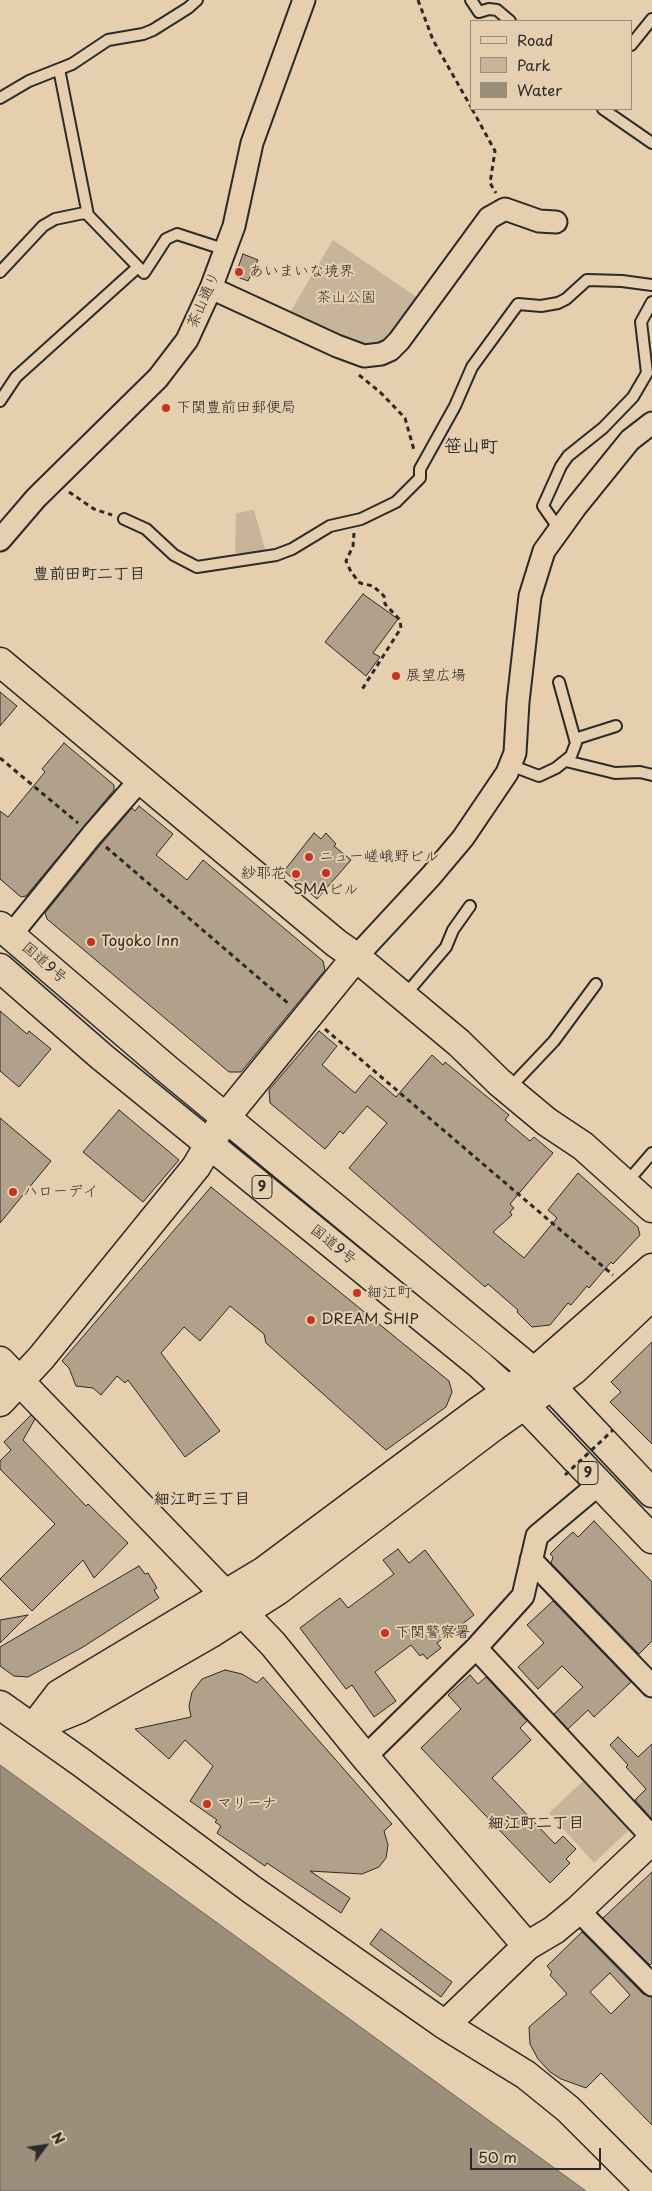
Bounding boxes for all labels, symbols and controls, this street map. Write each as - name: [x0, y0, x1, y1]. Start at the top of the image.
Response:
- legend: [470, 20, 632, 110]
- text: Road: [517, 28, 553, 51]
- text: Park: [517, 53, 551, 76]
- text: Water: [517, 78, 562, 101]
- place label: あいまいな境界: [249, 263, 354, 281]
- marker: あいまいな境界: [233, 266, 245, 278]
- street label: 茶山通り: [184, 269, 224, 331]
- park label: 茶山公園: [316, 289, 376, 307]
- place label: 下関豊前田郵便局: [176, 399, 296, 417]
- marker: 下関豊前田郵便局: [160, 402, 172, 414]
- district label: 笹山町: [444, 436, 498, 458]
- district label: 豊前田町二丁目: [33, 565, 145, 585]
- place label: 展望広場: [406, 667, 466, 685]
- marker: 展望広場: [390, 670, 402, 682]
- place label: ニュー嵯峨野ビル: [319, 848, 439, 866]
- marker: ニュー嵯峨野ビル: [303, 851, 315, 863]
- place label: 紗耶花: [241, 865, 286, 883]
- marker: SMAビル: [320, 867, 332, 879]
- marker: 紗耶花: [290, 868, 302, 880]
- place label: SMAビル: [294, 881, 358, 899]
- place label: Toyoko Inn: [101, 933, 179, 951]
- marker: Toyoko Inn: [85, 936, 97, 948]
- street label: 国道9号: [18, 939, 70, 987]
- road number: 9: [252, 1176, 272, 1198]
- place label: ハローデイ: [23, 1183, 98, 1201]
- marker: ハローデイ: [7, 1186, 19, 1198]
- street label: 国道9号: [306, 1221, 360, 1269]
- place label: 細江町: [367, 1284, 412, 1302]
- marker: 細江町: [351, 1287, 363, 1299]
- place label: DREAM SHIP: [321, 1311, 419, 1329]
- marker: DREAM SHIP: [305, 1314, 317, 1326]
- road number: 9: [578, 1462, 598, 1485]
- district label: 細江町三丁目: [154, 1490, 250, 1510]
- place label: 下関警察署: [395, 1624, 470, 1642]
- marker: 下関警察署: [379, 1627, 391, 1639]
- place label: マリーナ: [217, 1795, 277, 1813]
- marker: マリーナ: [201, 1798, 213, 1810]
- district label: 細江町二丁目: [488, 1814, 584, 1834]
- north arrow: [20, 2121, 70, 2171]
- text: N: [46, 2128, 70, 2148]
- scale bar: [472, 2138, 603, 2170]
- text: 50 m: [478, 2145, 517, 2168]

